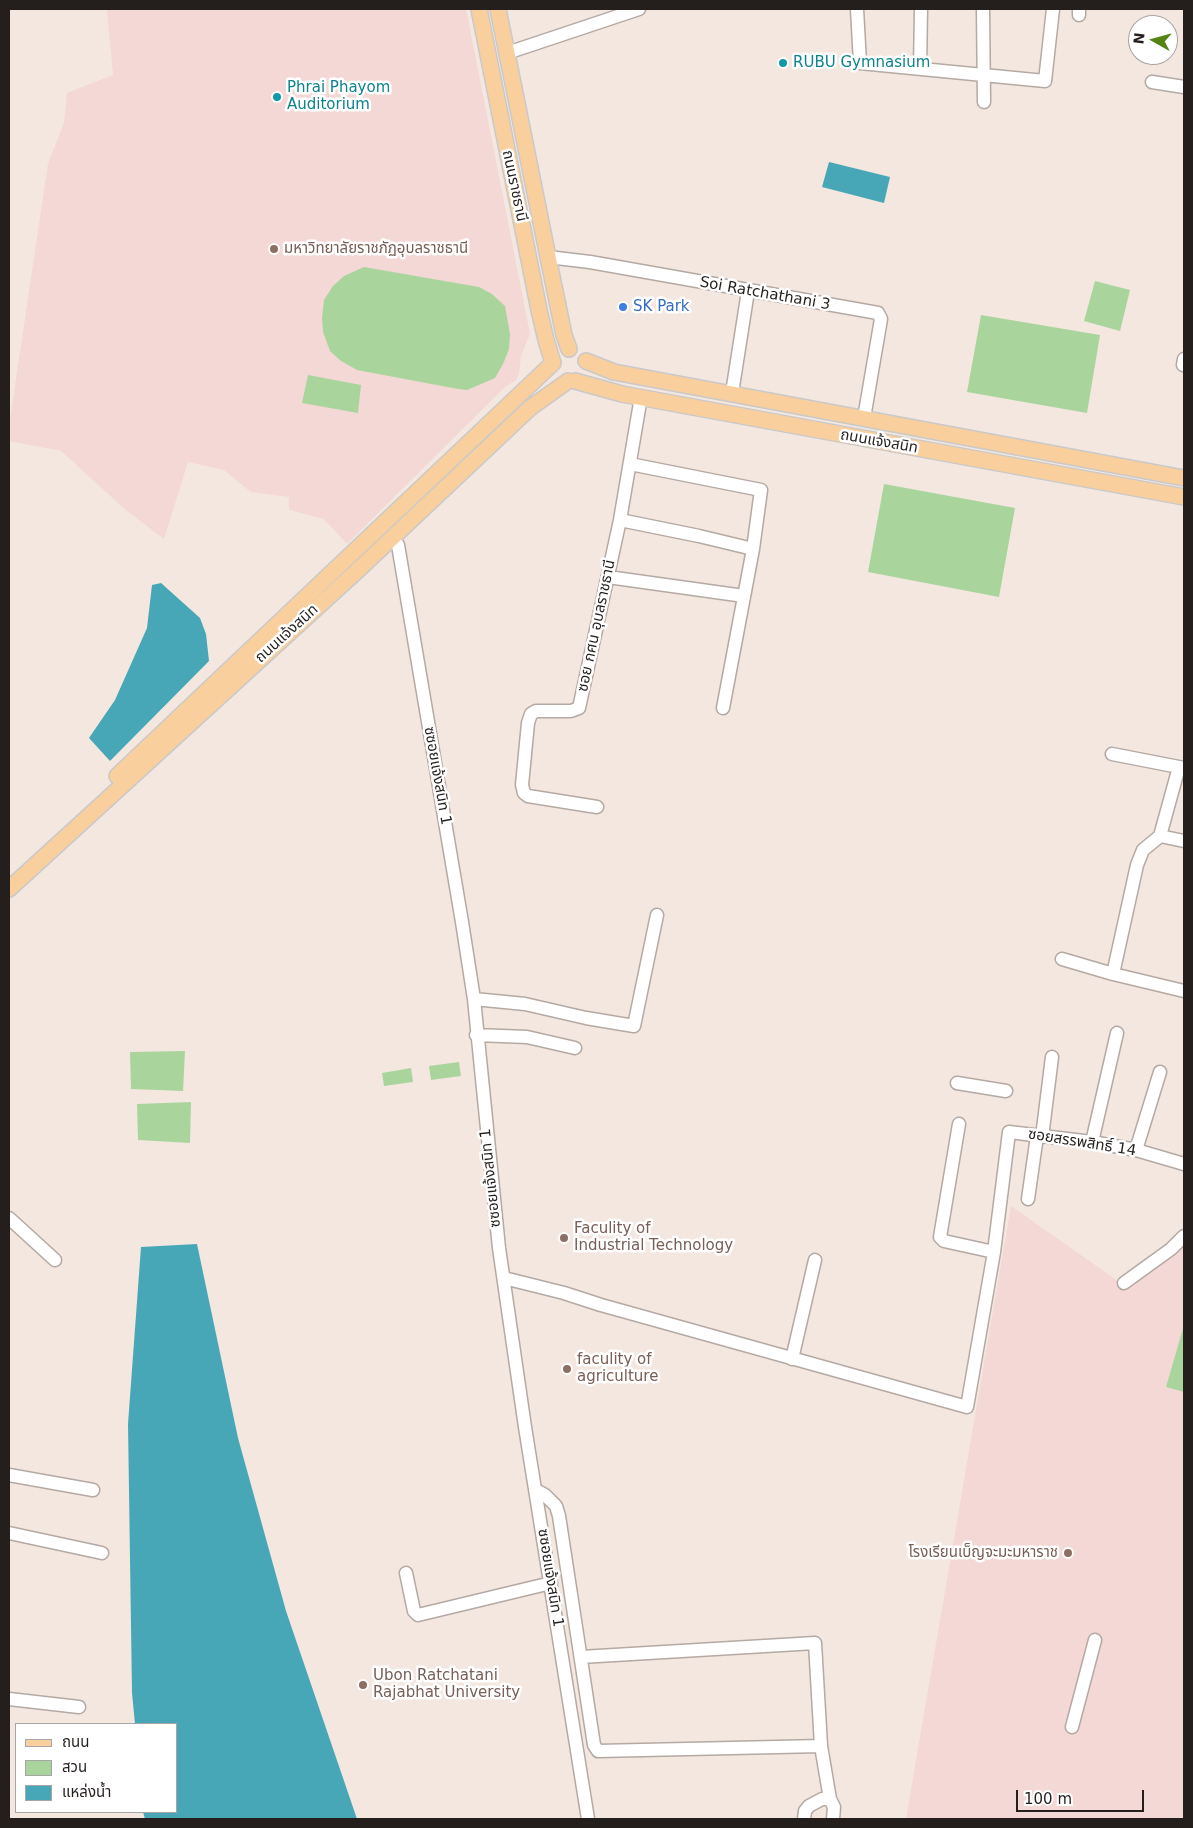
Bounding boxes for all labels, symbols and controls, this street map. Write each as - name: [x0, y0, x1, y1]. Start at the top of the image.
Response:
- north arrow: [1128, 15, 1178, 65]
- text: N: [1130, 32, 1148, 45]
- place label: RUBU Gymnasium: [793, 54, 930, 72]
- marker: RUBU Gymnasium: [777, 57, 789, 69]
- place label: Phrai Phayom Auditorium: [287, 79, 390, 114]
- marker: Phrai Phayom Auditorium: [271, 91, 283, 103]
- street label: ถนนราชธานี: [498, 149, 530, 223]
- place label: มหาวิทยาลัยราชภัฏอุบลราชธานี: [284, 240, 468, 258]
- marker: มหาวิทยาลัยราชภัฏอุบลราชธานี: [268, 243, 280, 255]
- street label: Soi Ratchathani 3: [698, 274, 832, 314]
- place label: SK Park: [633, 298, 690, 316]
- marker: SK Park: [617, 301, 629, 313]
- street label: ถนนแจ้งสนิท: [839, 426, 919, 458]
- street label: ซอย กศน อุบลราชธานี: [574, 558, 620, 694]
- street label: ถนนแจ้งสนิท: [252, 601, 322, 667]
- street label: ซซอยแจ้งสนิท 1: [419, 725, 455, 827]
- street label: ซอยสรรพสิทธิ์ 14: [1027, 1126, 1137, 1160]
- street label: ซซอยแจ้งสนิท 1: [477, 1128, 505, 1228]
- place label: Faculity of Industrial Technology: [574, 1220, 733, 1255]
- marker: Faculity of Industrial Technology: [558, 1232, 570, 1244]
- place label: faculity of agriculture: [577, 1351, 658, 1386]
- marker: faculity of agriculture: [561, 1363, 573, 1375]
- street label: ซซอยแจ้งสนิท 1: [533, 1527, 567, 1629]
- place label: โรงเรียนเบ็ญจะมะมหาราช: [908, 1544, 1058, 1562]
- marker: โรงเรียนเบ็ญจะมะมหาราช: [1062, 1547, 1074, 1559]
- place label: Ubon Ratchatani Rajabhat University: [373, 1667, 520, 1702]
- marker: Ubon Ratchatani Rajabhat University: [357, 1679, 369, 1691]
- legend: [15, 1723, 178, 1813]
- text: ถนน: [62, 1733, 89, 1751]
- text: สวน: [62, 1758, 87, 1776]
- scale bar: [1018, 1780, 1146, 1812]
- text: แหล่งน้ำ: [62, 1783, 111, 1801]
- text: 100 m: [1024, 1790, 1072, 1808]

